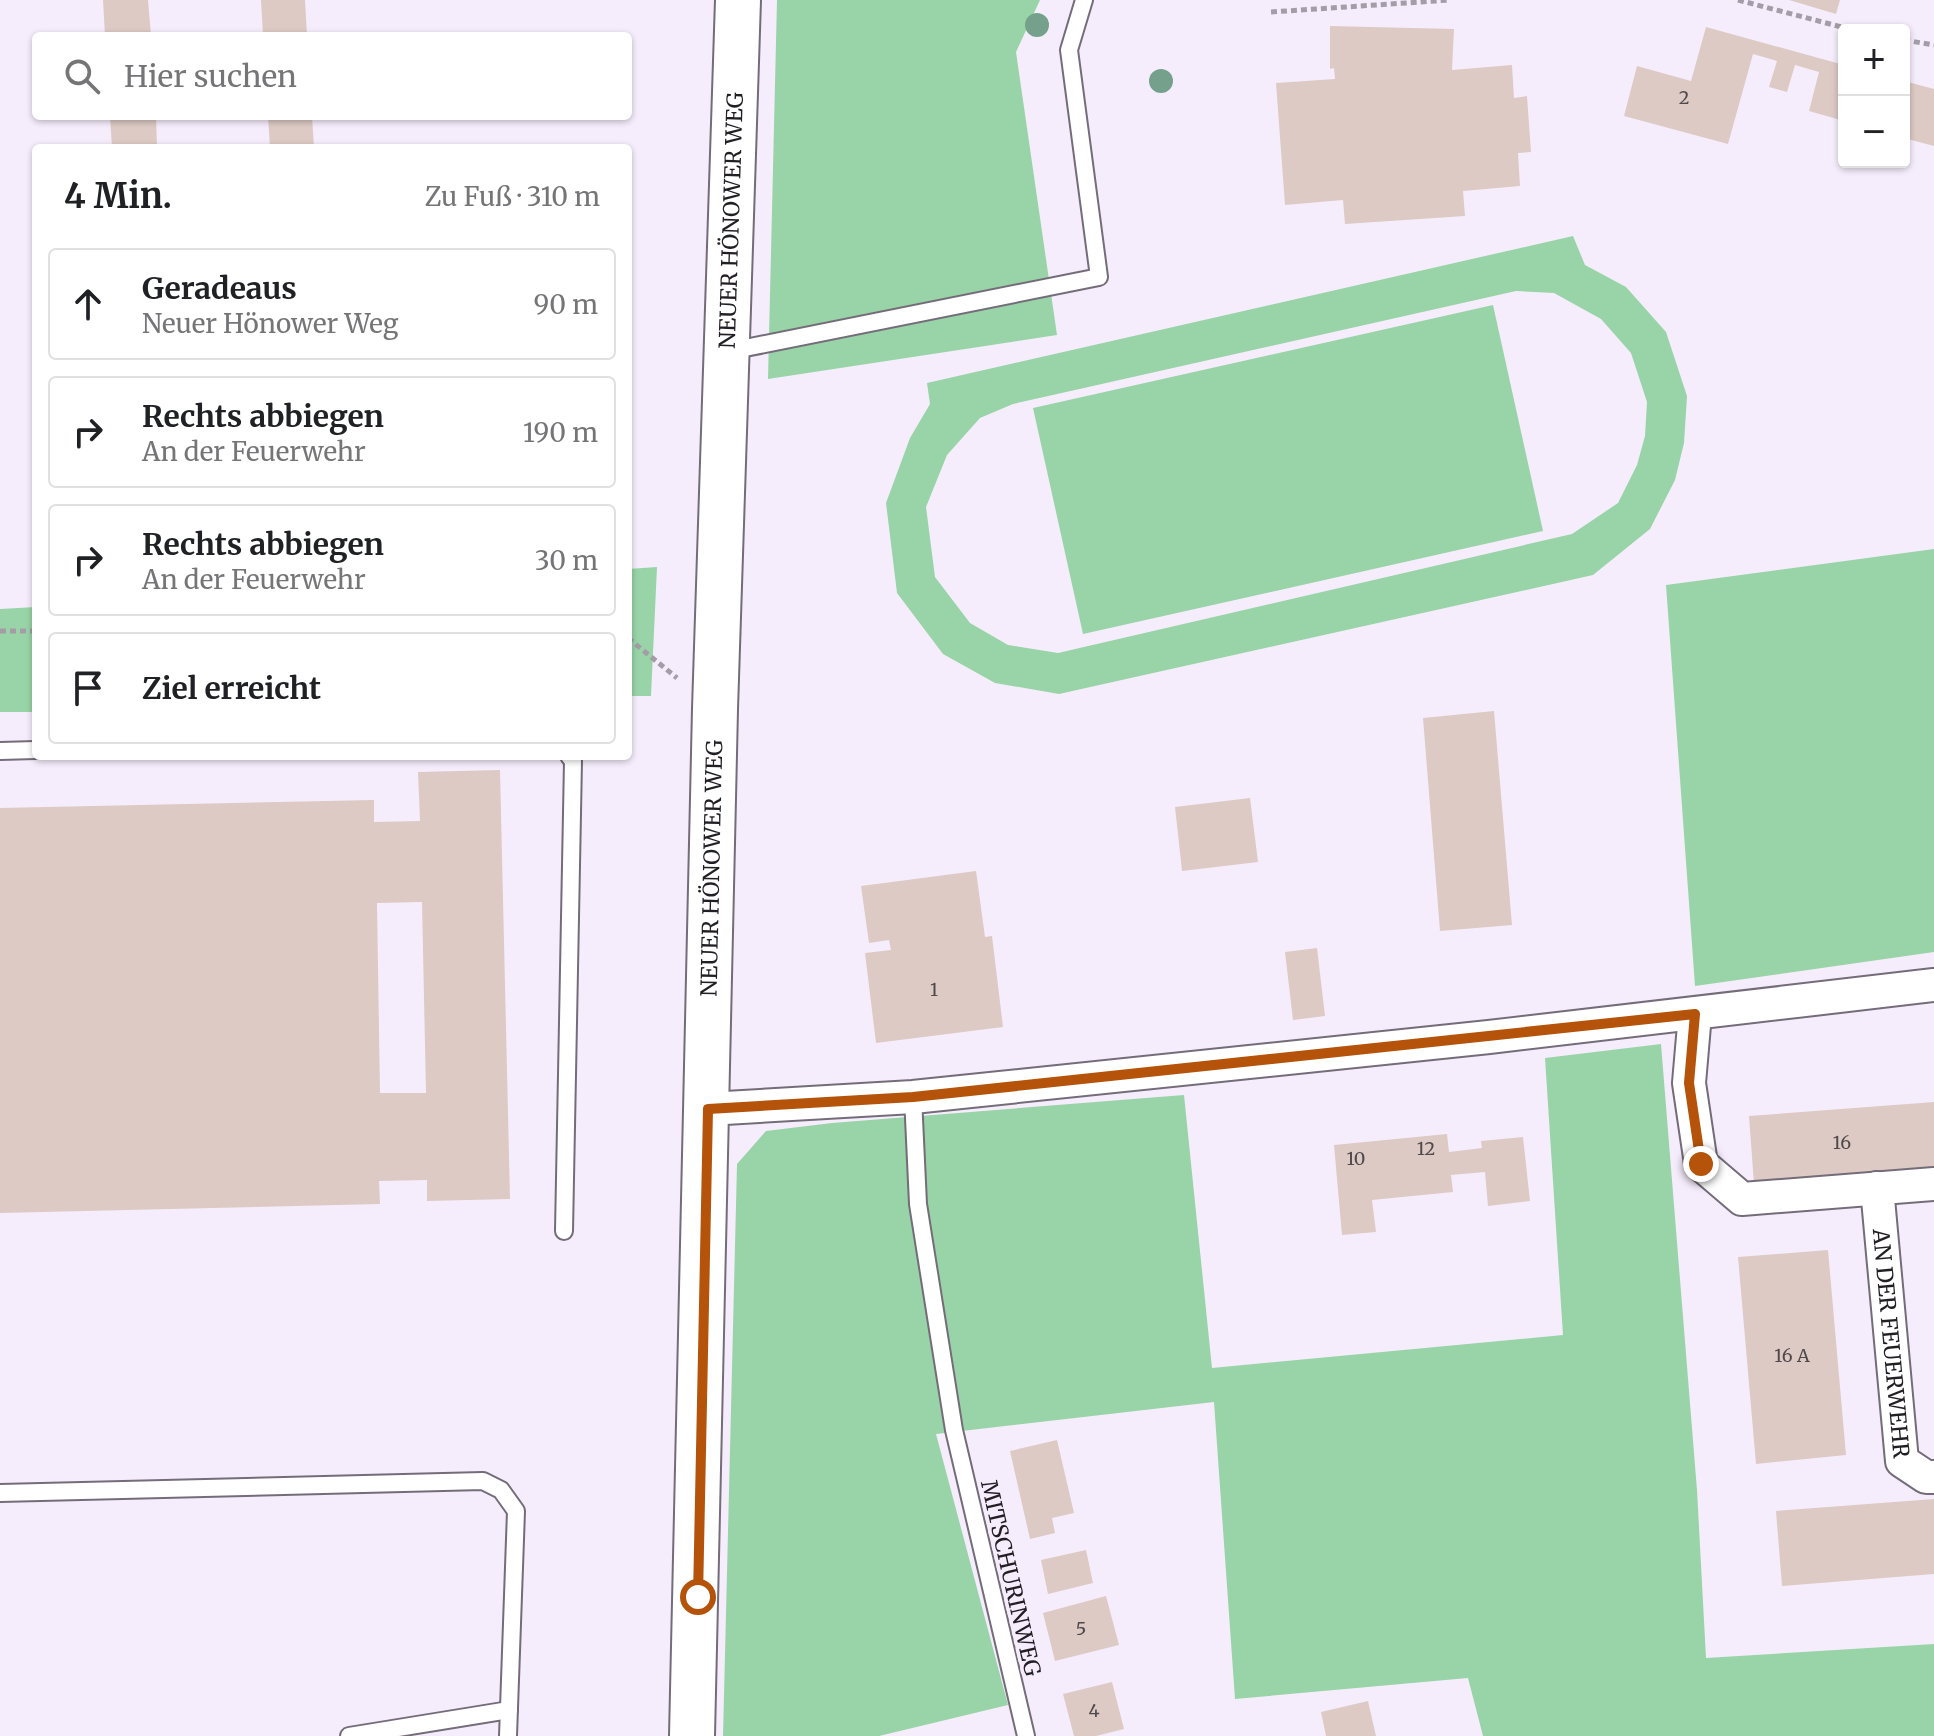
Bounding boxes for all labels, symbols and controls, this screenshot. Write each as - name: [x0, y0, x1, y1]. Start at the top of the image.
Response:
- map controls: [1838, 24, 1910, 168]
- button: +: [1838, 24, 1910, 96]
- search box: [32, 32, 632, 120]
- icon: search: [60, 54, 104, 98]
- text: Hier suchen: [124, 57, 297, 95]
- house number: 2: [1679, 86, 1689, 109]
- street label: NEUER HÖNOWER WEG: [713, 92, 749, 349]
- button: −: [1838, 96, 1910, 168]
- text: 4 Min.: [64, 175, 172, 217]
- text: Zu Fuß · 310 m: [425, 180, 600, 213]
- text: Geradeaus: [142, 269, 297, 307]
- icon: ahead: [66, 282, 110, 326]
- text: 90 m: [534, 288, 598, 321]
- text: Neuer Hönower Weg: [142, 307, 399, 340]
- text: Rechts abbiegen: [142, 397, 384, 435]
- icon: right: [66, 410, 110, 454]
- text: 190 m: [523, 416, 598, 449]
- text: An der Feuerwehr: [142, 435, 366, 468]
- text: Rechts abbiegen: [142, 525, 384, 563]
- icon: right: [66, 538, 110, 582]
- text: 30 m: [535, 544, 598, 577]
- text: An der Feuerwehr: [142, 563, 366, 596]
- icon: arrive: [66, 666, 110, 710]
- text: Ziel erreicht: [142, 669, 321, 707]
- street label: NEUER HÖNOWER WEG: [695, 740, 728, 997]
- house number: 1: [930, 978, 938, 1001]
- house number: 16: [1833, 1131, 1851, 1154]
- house number: 12: [1417, 1137, 1435, 1160]
- route end: [1683, 1146, 1719, 1182]
- house number: 10: [1347, 1147, 1365, 1170]
- street label: AN DER FEUERWEHR: [1867, 1226, 1916, 1460]
- house number: 16 A: [1774, 1344, 1810, 1367]
- street label: MITSCHURINWEG: [975, 1477, 1047, 1679]
- route start: [680, 1579, 716, 1615]
- house number: 5: [1076, 1617, 1086, 1640]
- house number: 4: [1088, 1699, 1100, 1722]

